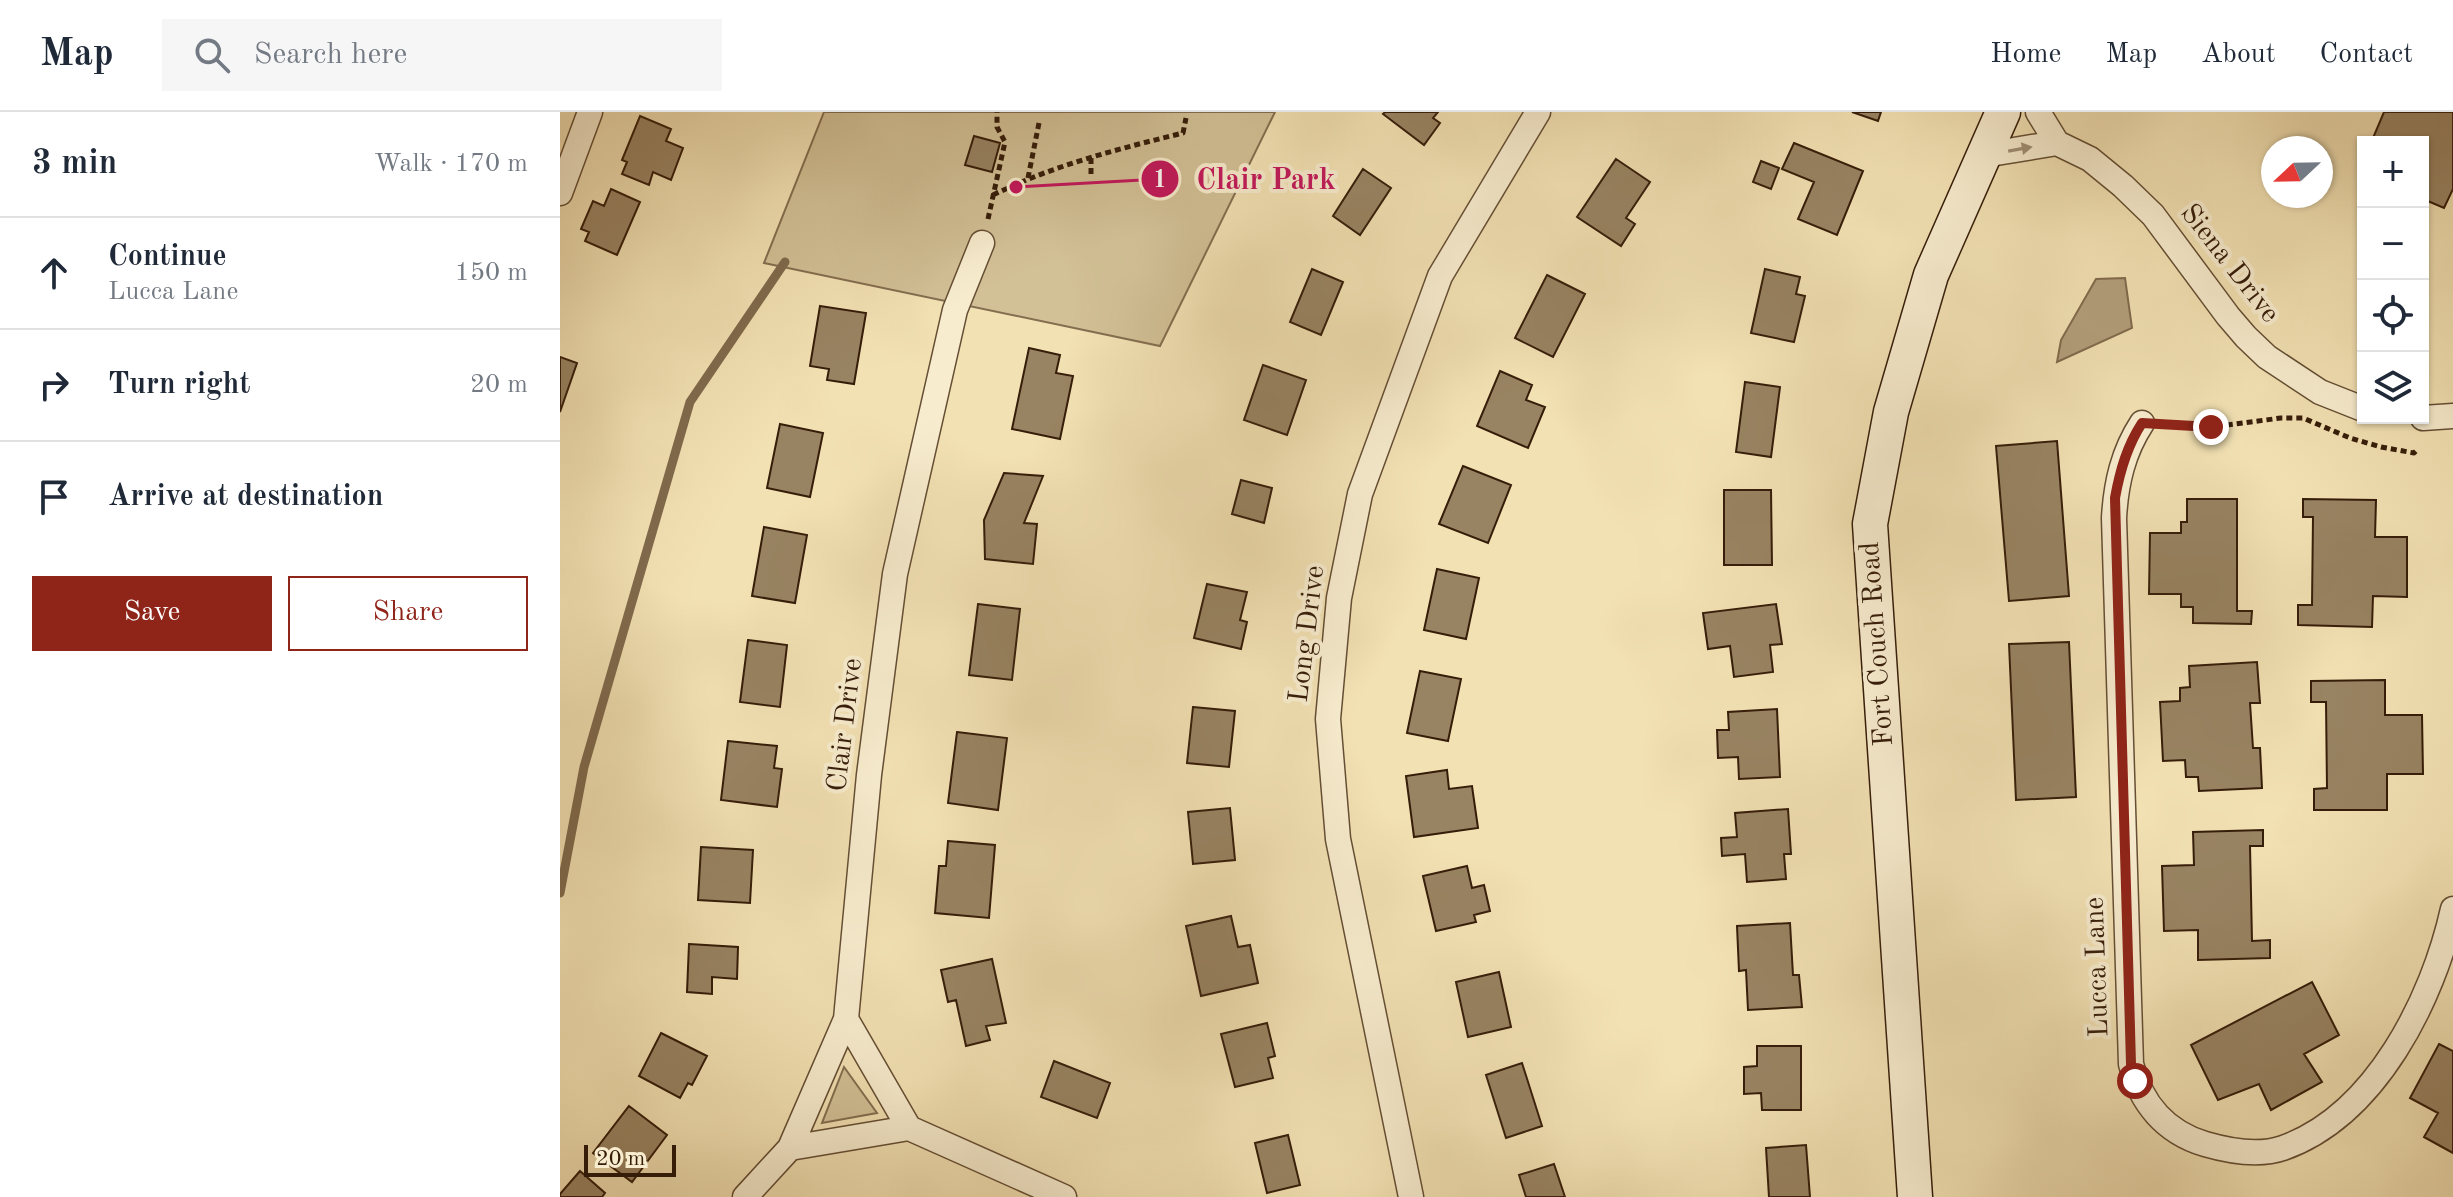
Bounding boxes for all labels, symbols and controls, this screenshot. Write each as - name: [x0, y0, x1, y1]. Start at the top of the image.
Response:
- search box: [162, 19, 722, 91]
- icon: search: [190, 33, 234, 77]
- text: Map: [40, 36, 114, 74]
- text: Search here: [254, 40, 407, 70]
- text: Home: [1990, 41, 2061, 69]
- text: Map: [2105, 41, 2157, 69]
- text: About: [2201, 41, 2276, 69]
- text: Contact: [2320, 41, 2413, 69]
- north arrow: [2261, 136, 2333, 208]
- map controls: [2357, 136, 2429, 424]
- button: +: [2357, 136, 2429, 208]
- one-way arrow: [2008, 143, 2033, 155]
- text: 3 min: [32, 147, 117, 181]
- text: Walk · 170 m: [374, 151, 528, 177]
- callout: Clair Park: [1140, 152, 1351, 206]
- text: Clair Park: [1196, 166, 1336, 196]
- text: 1: [1153, 169, 1167, 193]
- street label: Siena Drive: [2174, 199, 2284, 329]
- button: −: [2357, 208, 2429, 280]
- text: Continue: [108, 242, 227, 272]
- icon: ahead: [32, 251, 76, 295]
- text: 150 m: [455, 260, 528, 286]
- text: Lucca Lane: [108, 279, 238, 305]
- button: locate: [2357, 280, 2429, 352]
- button: layers: [2357, 352, 2429, 424]
- icon: right: [32, 363, 76, 407]
- text: Turn right: [108, 370, 250, 400]
- text: 20 m: [470, 372, 528, 398]
- route end: [2193, 409, 2229, 445]
- icon: arrive: [32, 475, 76, 519]
- text: Arrive at destination: [108, 482, 383, 512]
- street label: Fort Couch Road: [1857, 541, 1899, 747]
- street label: Long Drive: [1286, 564, 1330, 704]
- button: Save: [32, 576, 272, 651]
- button: Share: [288, 576, 528, 651]
- street label: Clair Drive: [824, 657, 868, 793]
- street label: Lucca Lane: [2082, 896, 2114, 1038]
- route start: [2117, 1063, 2153, 1099]
- scale bar: [584, 1141, 676, 1177]
- text: 20 m: [596, 1148, 645, 1170]

